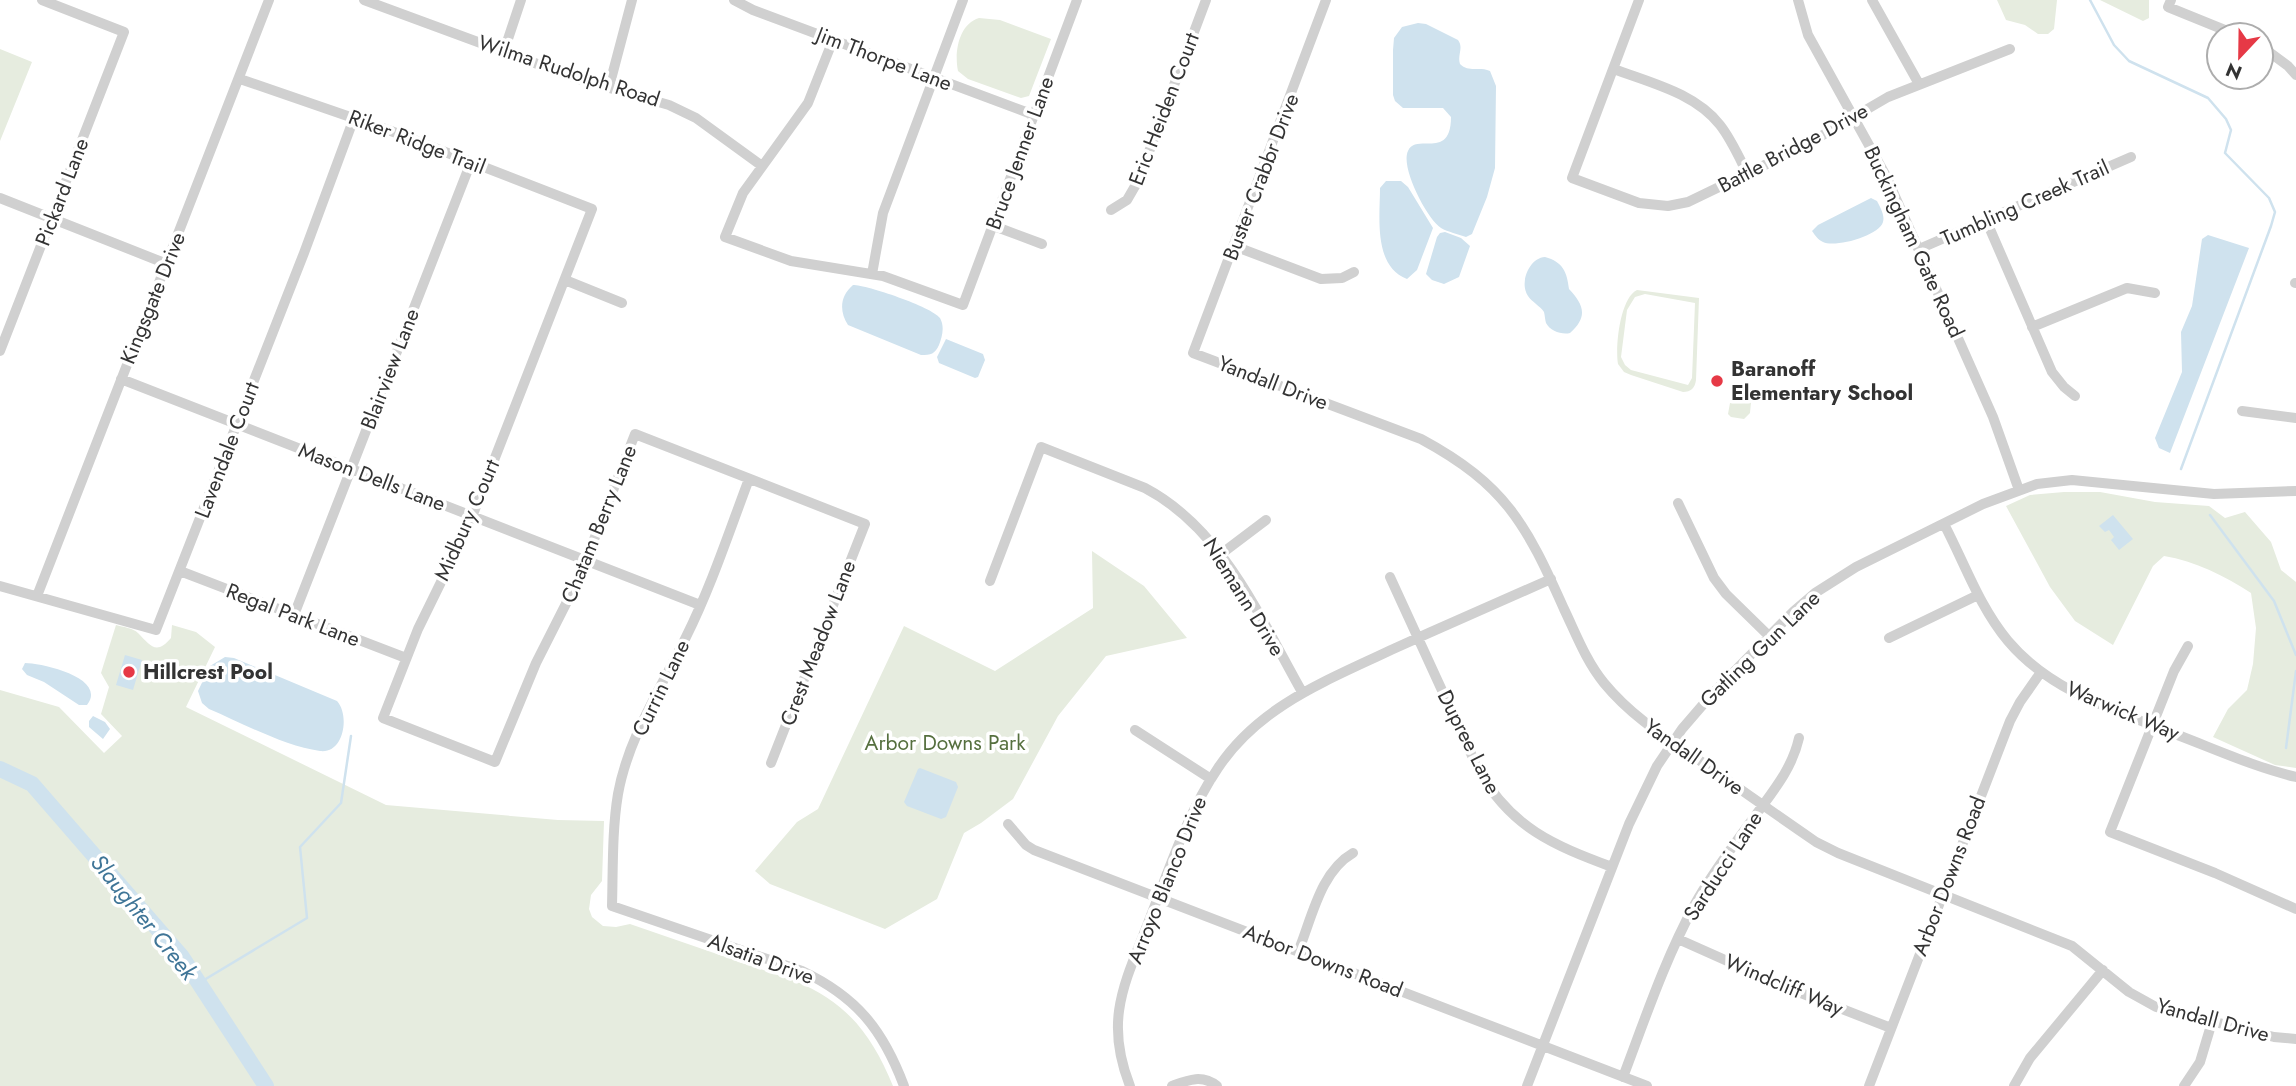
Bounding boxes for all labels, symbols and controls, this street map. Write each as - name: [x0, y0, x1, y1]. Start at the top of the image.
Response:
- street label: Jim Thorpe Lane: [809, 18, 956, 99]
- north arrow: [2205, 21, 2275, 91]
- street label: Wilma Rudolph Road: [474, 27, 664, 115]
- street label: Eric Heiden Court: [1121, 28, 1207, 190]
- text: N: [2222, 56, 2246, 87]
- street label: Bruce Jenner Lane: [978, 72, 1062, 234]
- street label: Buster Crabbr Drive: [1215, 89, 1307, 265]
- street label: Battle Bridge Drive: [1713, 96, 1873, 200]
- street label: Riker Ridge Trail: [344, 102, 490, 182]
- street label: Pickard Lane: [28, 134, 96, 250]
- street label: Buckingham Gate Road: [1856, 141, 1972, 343]
- street label: Tumbling Creek Trail: [1936, 152, 2114, 254]
- street label: Kingsgate Drive: [113, 227, 193, 368]
- street label: Blairview Lane: [353, 304, 427, 434]
- street label: Yandall Drive: [1214, 348, 1332, 418]
- place label: Baranoff Elementary School: [1731, 354, 1913, 408]
- marker: Baranoff Elementary School: [1709, 373, 1725, 389]
- street label: Lavendale Court: [187, 378, 267, 522]
- street label: Mason Dells Lane: [294, 435, 450, 519]
- street label: Chatam Berry Lane: [554, 440, 644, 607]
- street label: Midbury Court: [427, 455, 507, 585]
- street label: Niemann Drive: [1196, 532, 1292, 662]
- street label: Crest Meadow Lane: [773, 556, 863, 730]
- street label: Regal Park Lane: [222, 576, 364, 654]
- street label: Gatling Gun Lane: [1693, 584, 1827, 714]
- street label: Currin Lane: [625, 635, 697, 741]
- place label: Hillcrest Pool: [143, 657, 273, 687]
- marker: Hillcrest Pool: [121, 664, 137, 680]
- street label: Warwick Way: [2062, 674, 2185, 749]
- street label: Dupree Lane: [1430, 685, 1508, 800]
- street label: Yandall Drive: [1638, 712, 1750, 803]
- park label: Arbor Downs Park: [865, 728, 1026, 758]
- street label: Arroyo Blanco Drive: [1120, 792, 1214, 968]
- street label: Arbor Downs Road: [1905, 792, 1993, 960]
- street label: Sarducci Lane: [1676, 805, 1770, 927]
- water label: Slaughter Creek: [83, 847, 206, 988]
- street label: Arbor Downs Road: [1239, 917, 1407, 1005]
- street label: Alsatia Drive: [704, 926, 818, 992]
- street label: Windcliff Way: [1720, 947, 1848, 1024]
- street label: Yandall Drive: [2153, 991, 2273, 1049]

